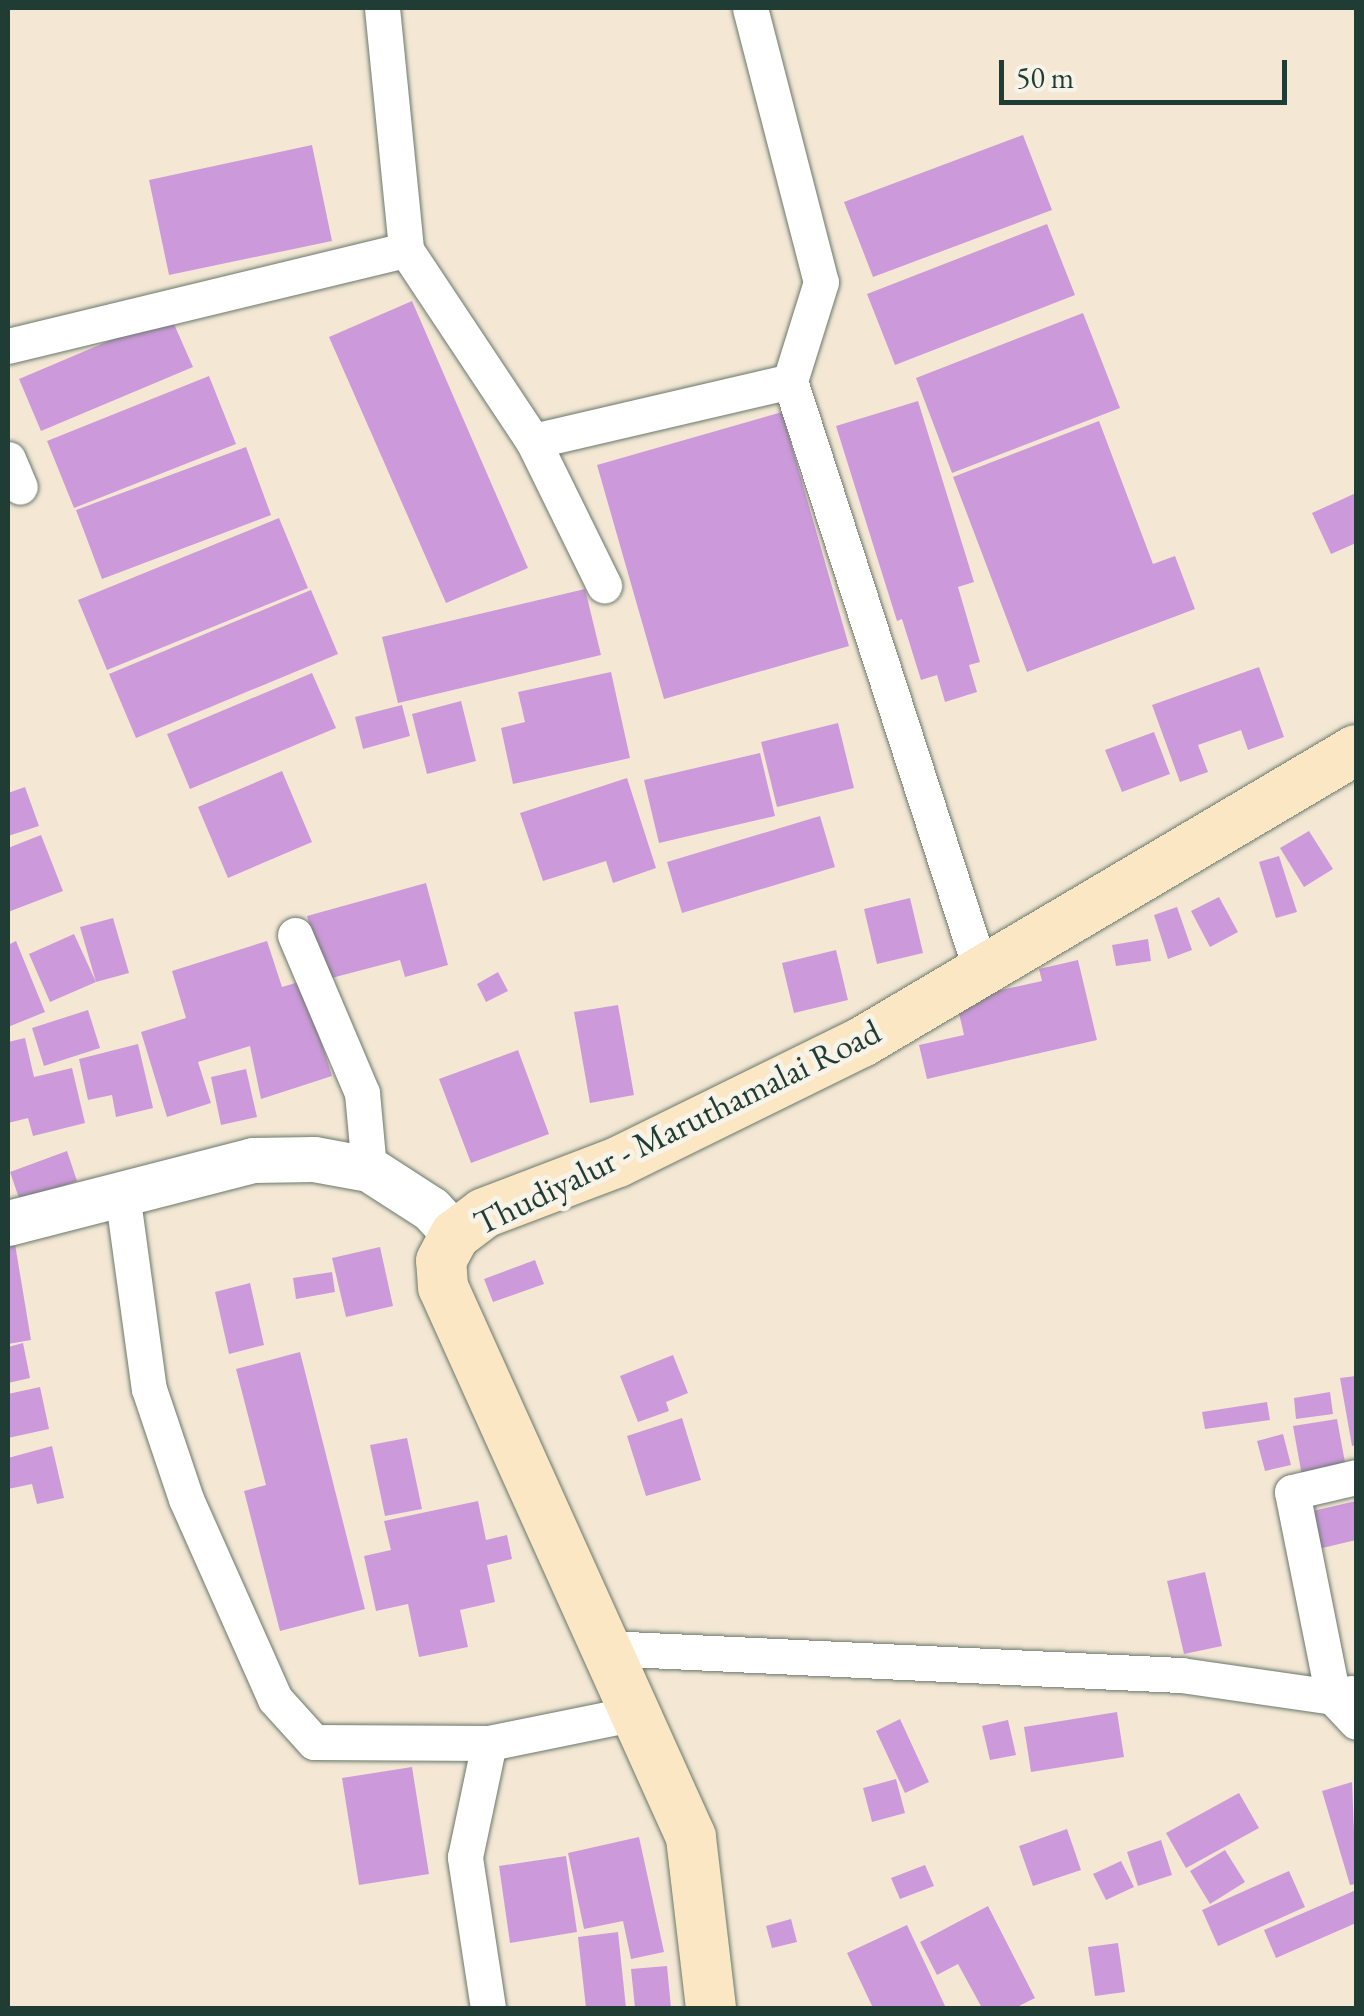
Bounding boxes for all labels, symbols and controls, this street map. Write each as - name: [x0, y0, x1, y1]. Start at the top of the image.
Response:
- scale bar: [1004, 40, 1292, 102]
- text: 50 m: [1016, 58, 1074, 97]
- street label: Thudiyalur - Maruthamalai Road: [467, 1010, 887, 1244]

